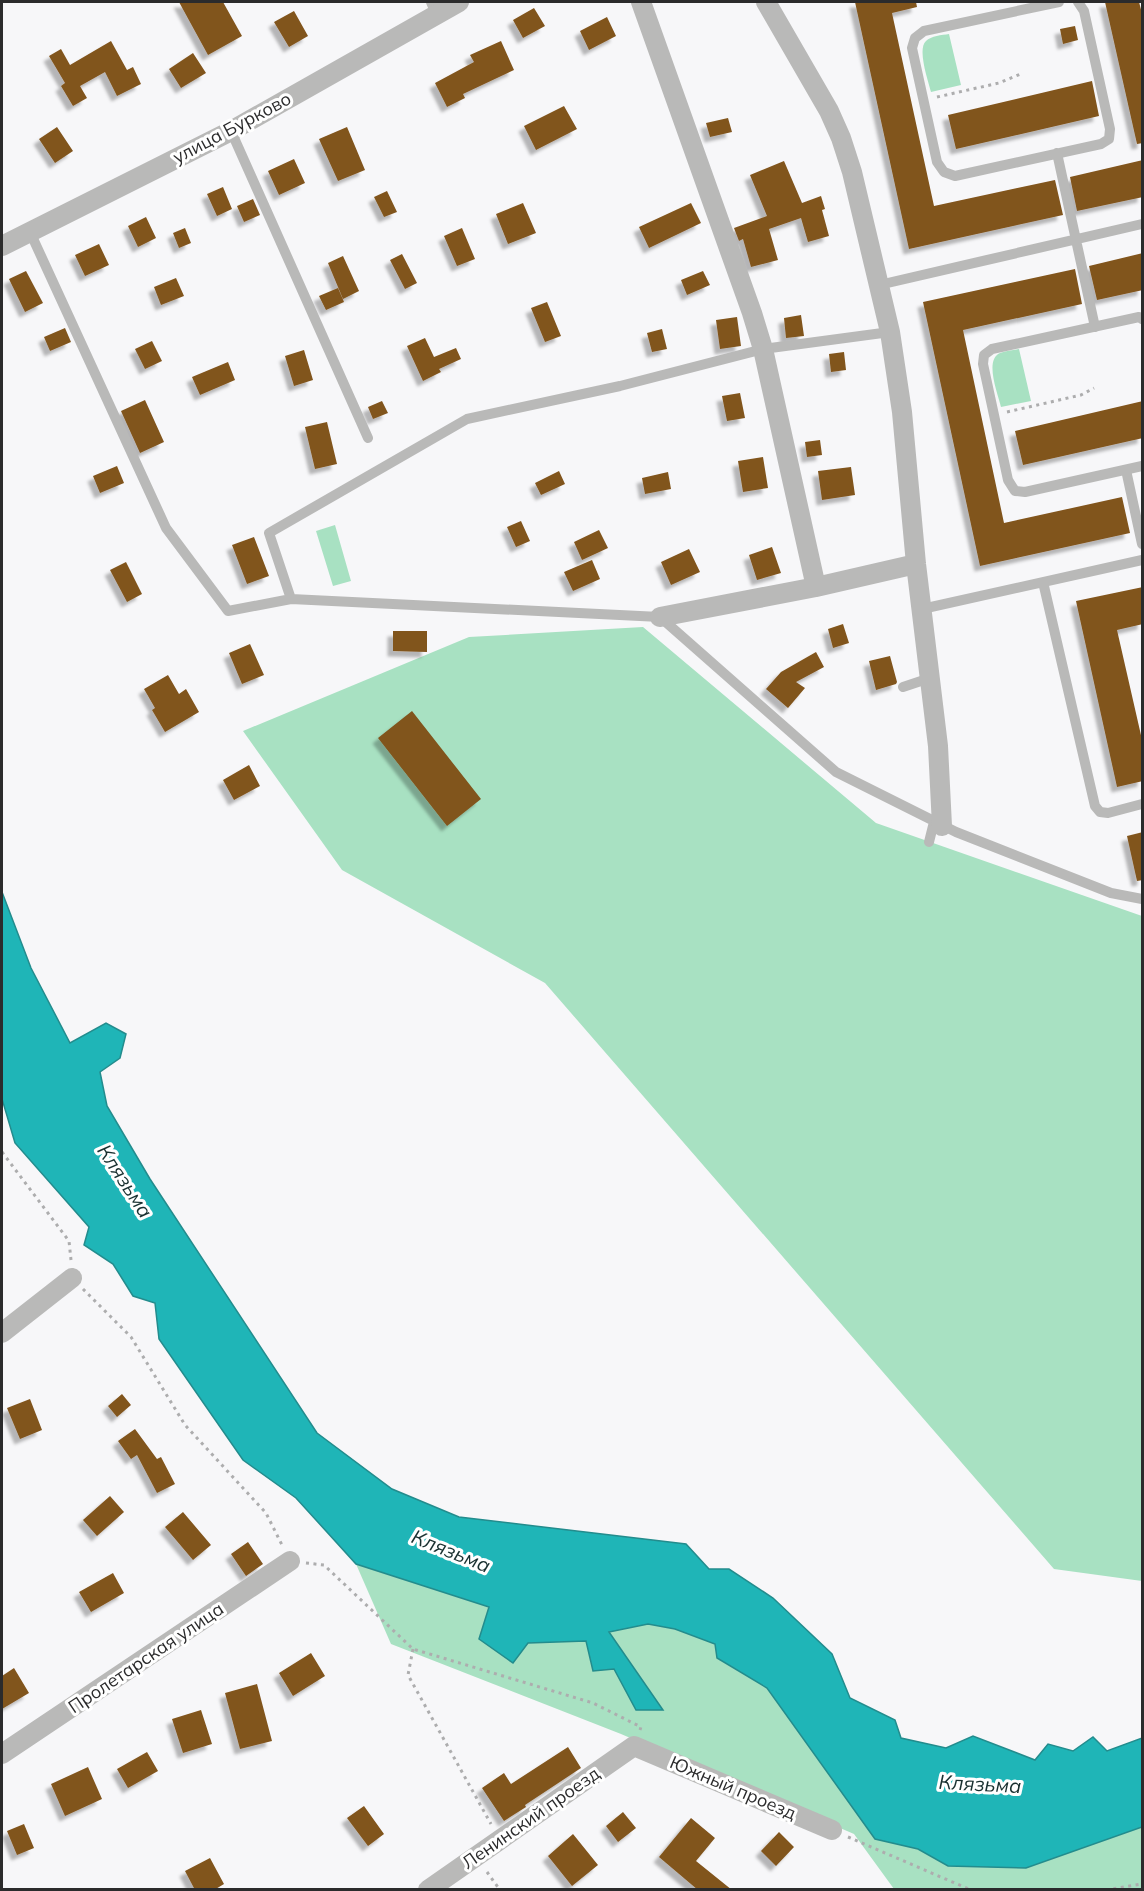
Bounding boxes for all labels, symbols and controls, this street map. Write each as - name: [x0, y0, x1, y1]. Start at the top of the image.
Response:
- street label: улица Бурково: [169, 87, 295, 168]
- water label: Клязьма: [92, 1139, 158, 1222]
- water label: Клязьма: [408, 1523, 494, 1578]
- street label: Пролетарская улица: [64, 1597, 228, 1718]
- street label: Южный проезд: [666, 1751, 800, 1825]
- street label: Ленинский проезд: [457, 1761, 604, 1874]
- water label: Клязьма: [938, 1769, 1022, 1798]

